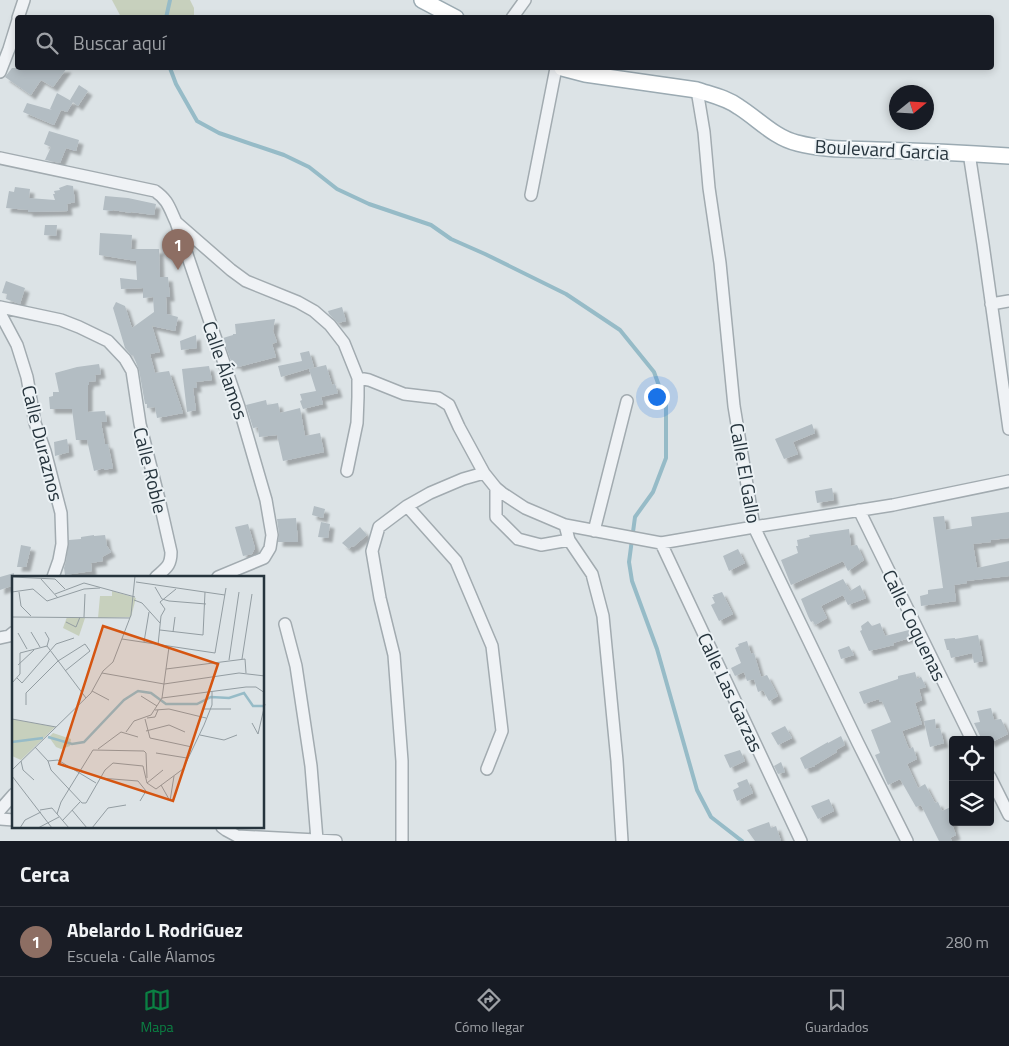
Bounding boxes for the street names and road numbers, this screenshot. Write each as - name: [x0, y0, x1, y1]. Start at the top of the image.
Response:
- street label: Boulevard Garcia: [814, 131, 950, 167]
- street label: Calle Álamos: [196, 317, 256, 423]
- street label: Calle Duraznos: [15, 382, 71, 504]
- street label: Calle El Gallo: [723, 420, 769, 526]
- street label: Calle Roble: [126, 424, 176, 516]
- street label: Calle Coquenas: [875, 564, 955, 686]
- street label: Calle Las Garzas: [691, 627, 771, 757]

